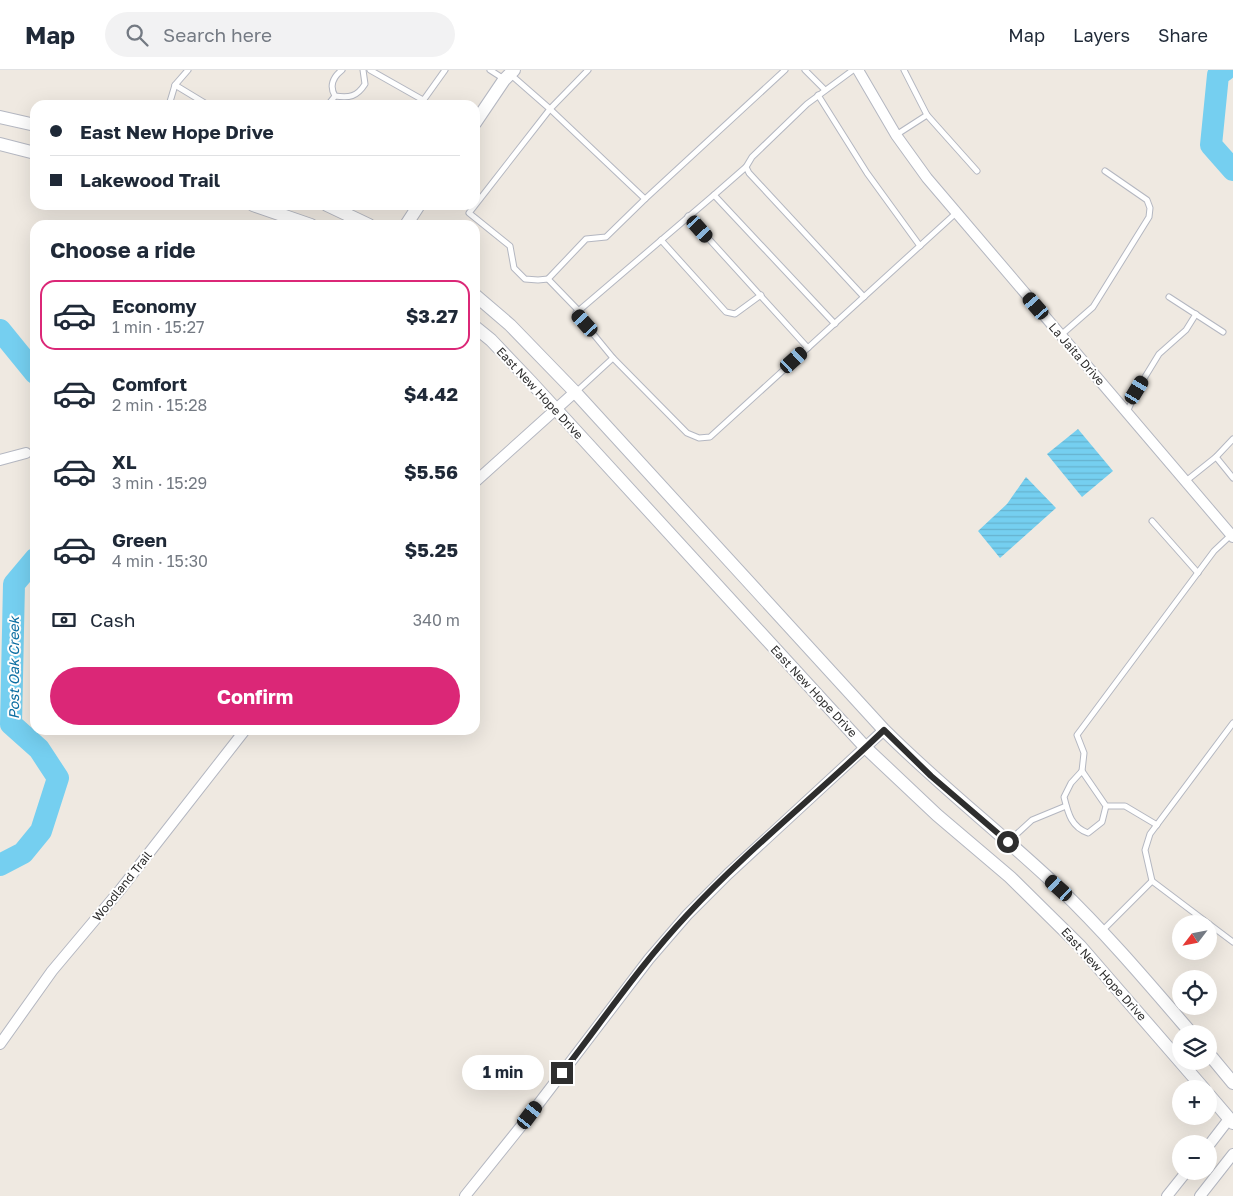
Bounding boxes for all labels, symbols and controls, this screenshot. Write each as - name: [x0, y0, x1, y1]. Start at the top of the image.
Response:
- search box: [105, 12, 455, 57]
- text: Map: [25, 20, 75, 49]
- icon: search: [123, 21, 151, 49]
- text: Search here: [163, 23, 272, 46]
- text: Map: [1008, 24, 1045, 46]
- text: Layers: [1073, 24, 1130, 46]
- text: Share: [1158, 24, 1208, 46]
- text: East New Hope Drive: [80, 120, 274, 143]
- text: Lakewood Trail: [80, 168, 220, 191]
- car: [684, 213, 715, 245]
- text: Choose a ride: [50, 236, 196, 263]
- car: [1020, 290, 1051, 322]
- icon: car: [52, 293, 97, 338]
- text: Economy: [112, 294, 197, 317]
- text: $3.27: [406, 304, 458, 327]
- car: [569, 307, 600, 339]
- text: 1 min · 15:27: [112, 317, 204, 337]
- street label: La Jaita Drive: [1046, 320, 1108, 388]
- street label: East New Hope Drive: [494, 344, 587, 442]
- car: [777, 344, 810, 376]
- icon: car: [52, 371, 97, 416]
- text: Comfort: [112, 372, 187, 395]
- car: [1122, 373, 1151, 407]
- text: $4.42: [404, 382, 458, 405]
- text: 2 min · 15:28: [112, 395, 207, 415]
- icon: car: [52, 449, 97, 494]
- text: XL: [112, 450, 137, 473]
- text: $5.56: [404, 460, 458, 483]
- text: 3 min · 15:29: [112, 473, 207, 493]
- icon: car: [52, 527, 97, 572]
- text: Green: [112, 528, 167, 551]
- text: $5.25: [404, 538, 458, 561]
- text: 4 min · 15:30: [112, 551, 208, 571]
- icon: cash: [50, 606, 78, 634]
- text: Cash: [90, 608, 135, 631]
- text: 340 m: [413, 610, 460, 630]
- water label: Post Oak Creek: [5, 615, 22, 719]
- street label: East New Hope Drive: [768, 642, 861, 740]
- button: Confirm: [50, 667, 460, 725]
- route start: [997, 831, 1019, 853]
- street label: Woodland Trail: [89, 848, 155, 924]
- car: [1042, 872, 1075, 904]
- north arrow: [1172, 915, 1218, 960]
- map controls: [1172, 915, 1217, 1180]
- street label: East New Hope Drive: [1058, 924, 1150, 1024]
- button: locate: [1172, 970, 1217, 1015]
- button: layers: [1172, 1025, 1217, 1070]
- callout: 1 min: [462, 1056, 544, 1090]
- text: 1 min: [483, 1062, 523, 1082]
- route end: [551, 1062, 573, 1084]
- button: +: [1172, 1080, 1217, 1125]
- car: [514, 1099, 545, 1131]
- button: −: [1172, 1135, 1217, 1180]

